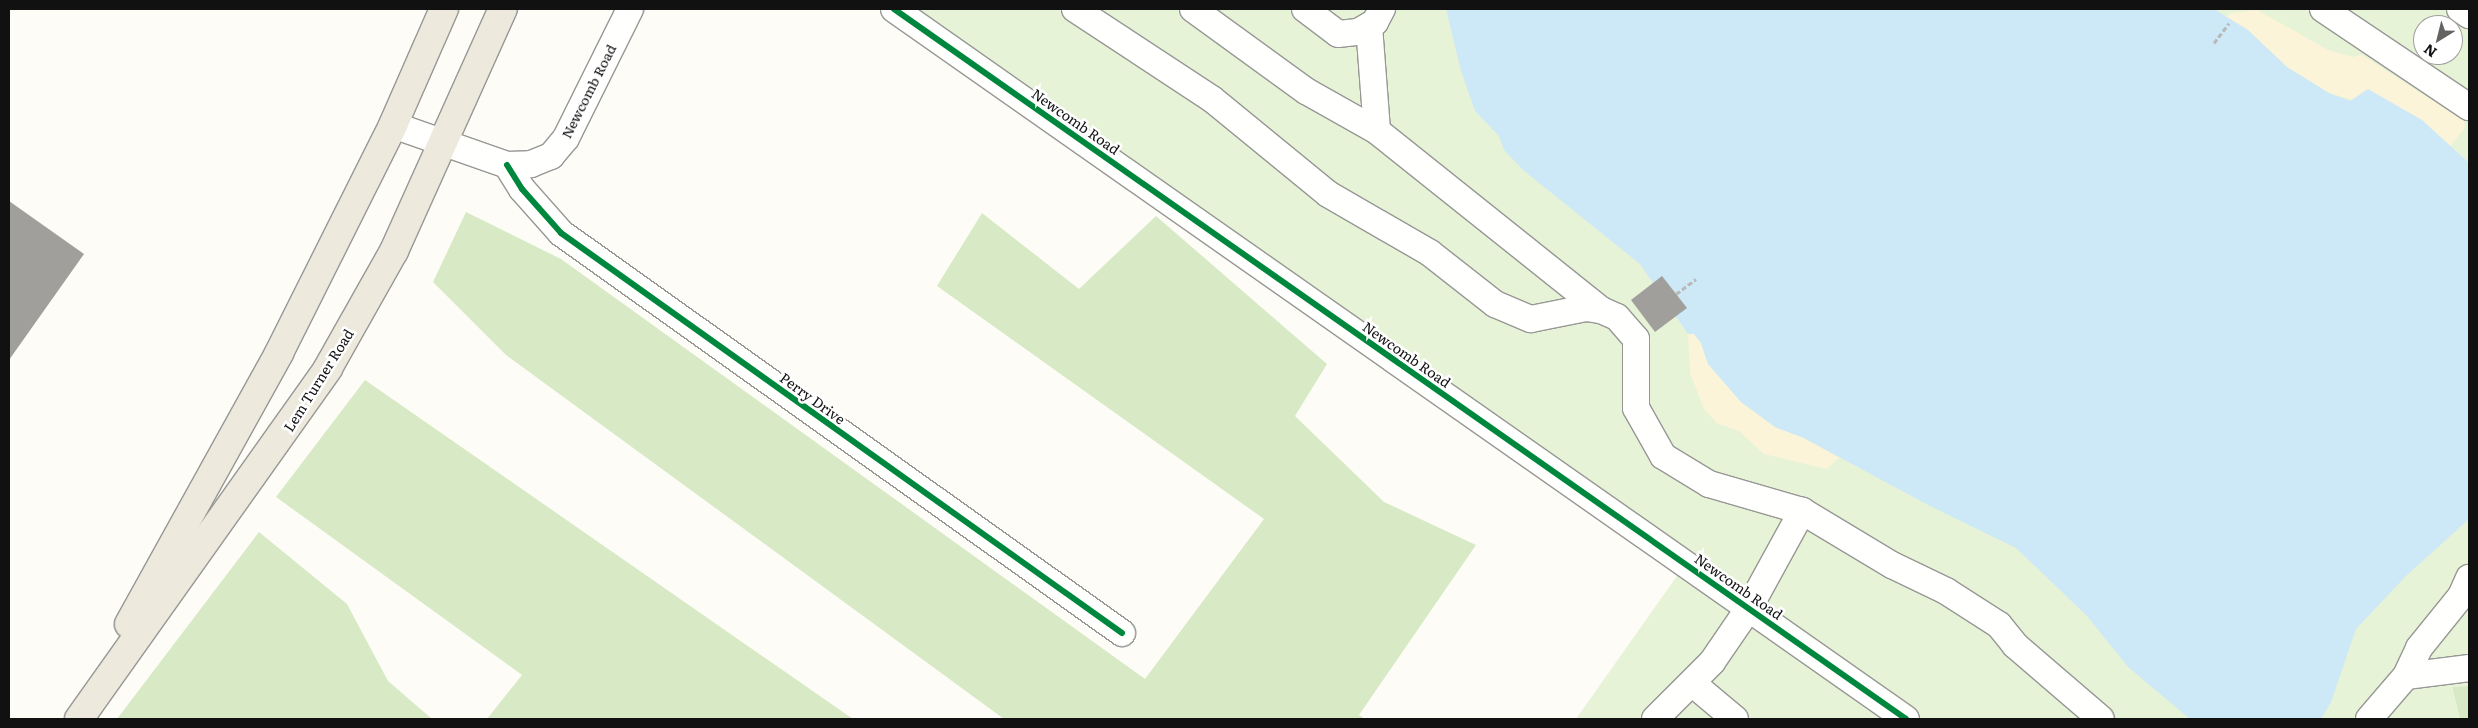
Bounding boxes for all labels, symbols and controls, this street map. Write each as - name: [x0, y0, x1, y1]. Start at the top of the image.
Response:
- north arrow: [2413, 15, 2463, 65]
- text: N: [2419, 40, 2440, 63]
- street label: Newcomb Road: [557, 41, 619, 141]
- street label: Newcomb Road: [1029, 84, 1123, 158]
- street label: Newcomb Road: [1360, 317, 1454, 391]
- street label: Lem Turner Road: [280, 326, 356, 434]
- street label: Perry Drive: [777, 369, 849, 427]
- street label: Newcomb Road: [1692, 549, 1786, 623]

